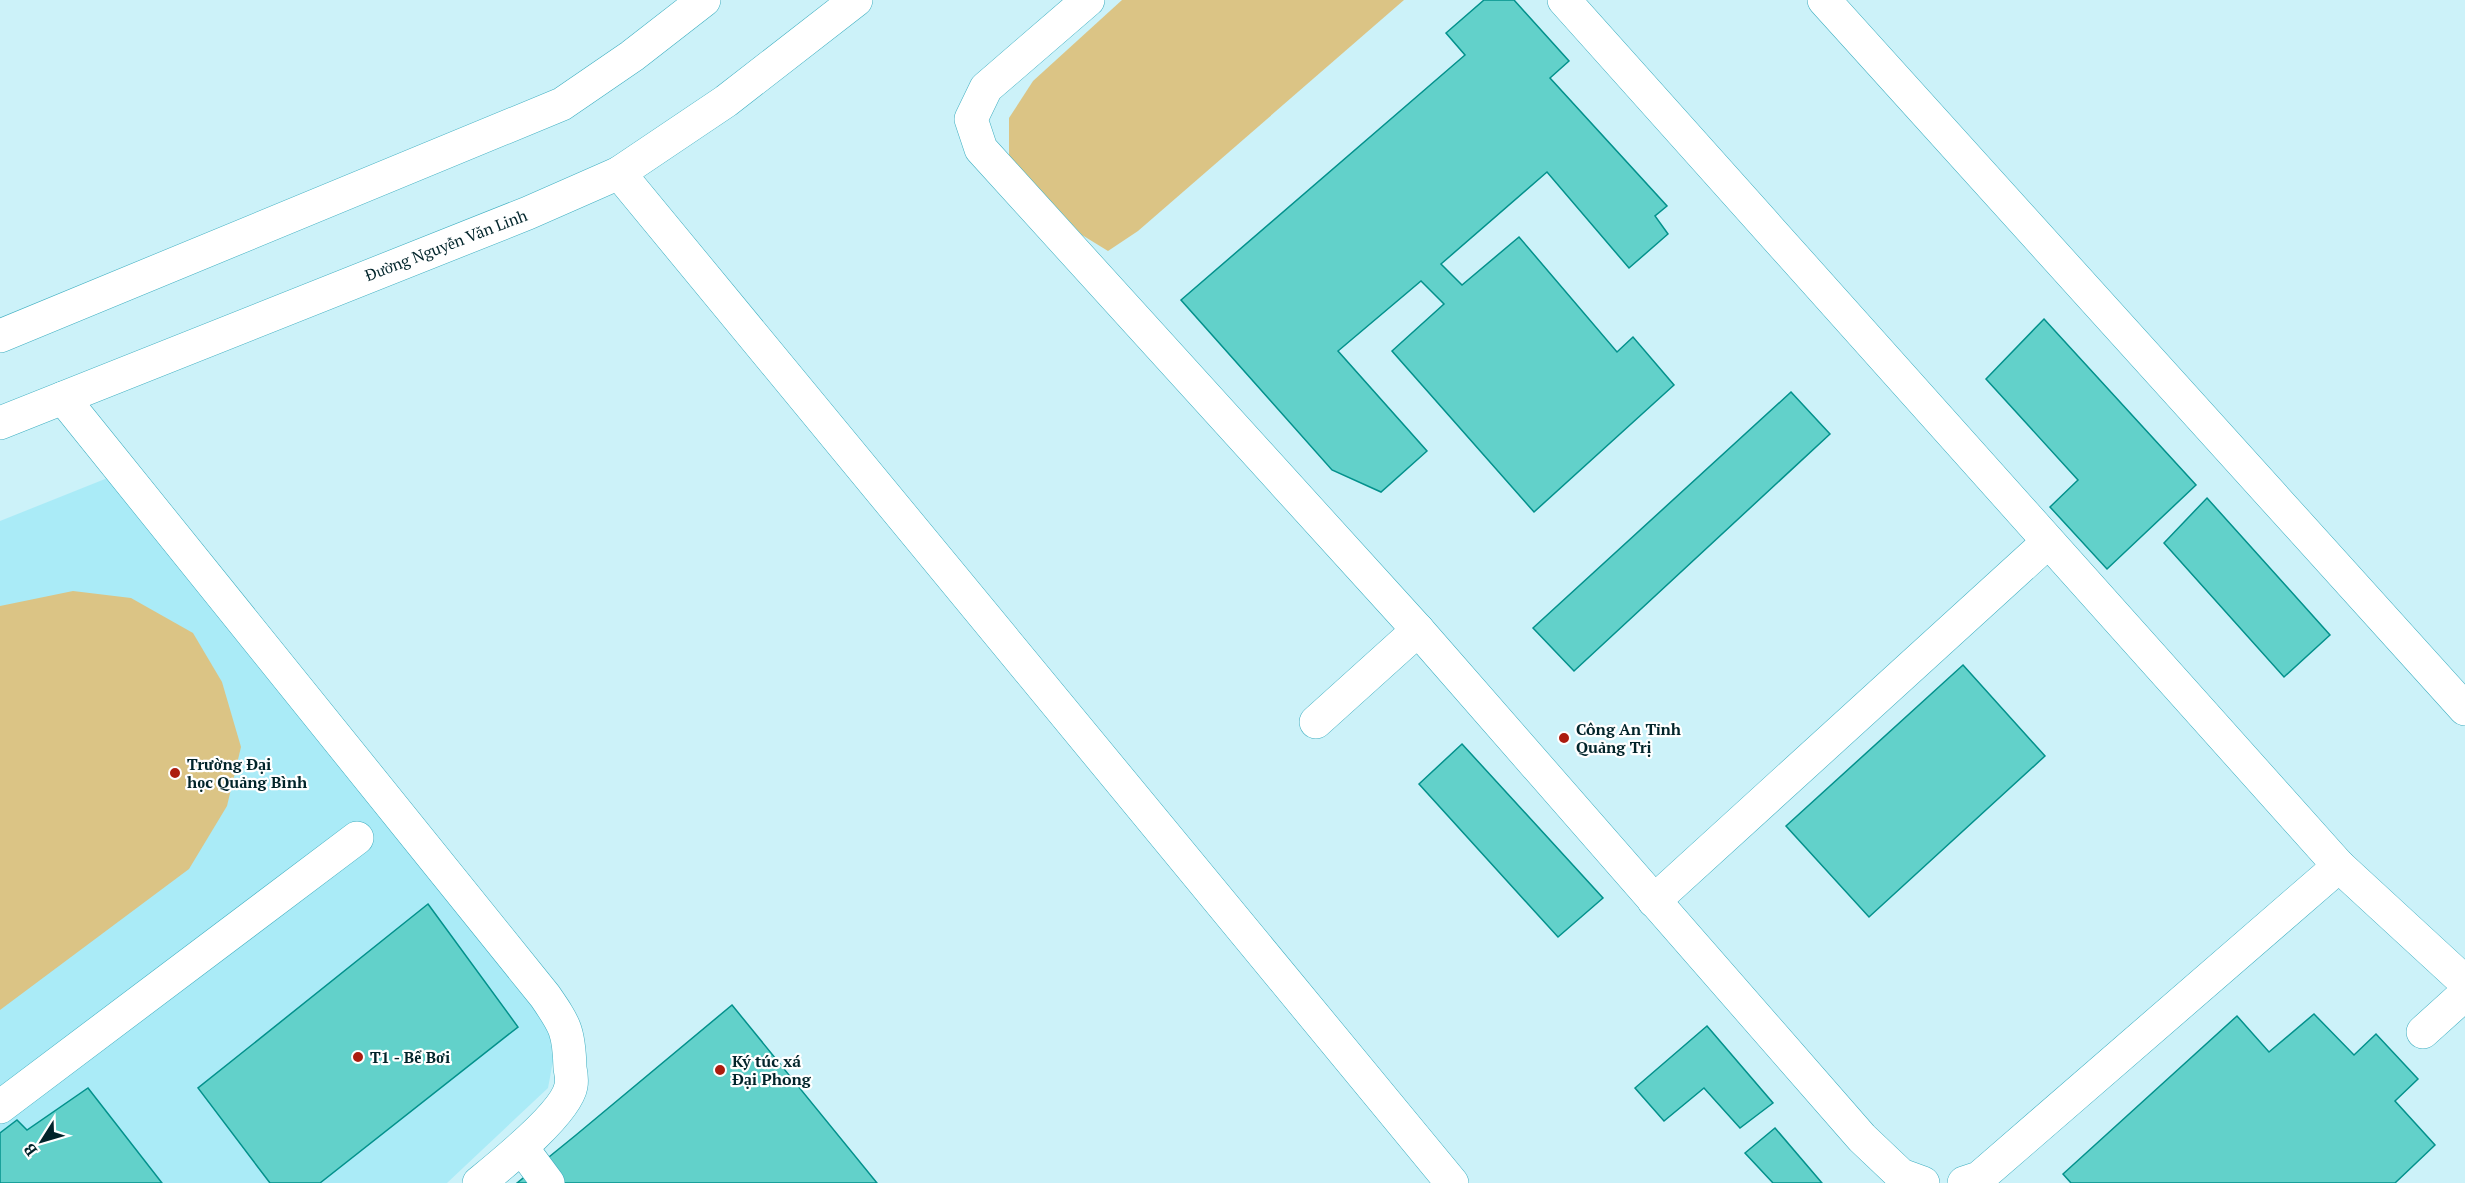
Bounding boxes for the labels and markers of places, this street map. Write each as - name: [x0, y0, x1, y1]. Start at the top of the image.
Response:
- place label: Công An Tỉnh Quảng Trị: [1576, 718, 1682, 758]
- marker: Công An Tỉnh Quảng Trị: [1557, 731, 1571, 745]
- place label: Trường Đại học Quảng Bình: [187, 753, 308, 793]
- marker: Trường Đại học Quảng Bình: [168, 766, 182, 780]
- place label: T1 - Bể Bơi: [370, 1046, 450, 1068]
- marker: T1 - Bể Bơi: [351, 1050, 365, 1064]
- place label: Ký túc xá Đại Phong: [732, 1050, 812, 1090]
- marker: Ký túc xá Đại Phong: [713, 1063, 727, 1077]

